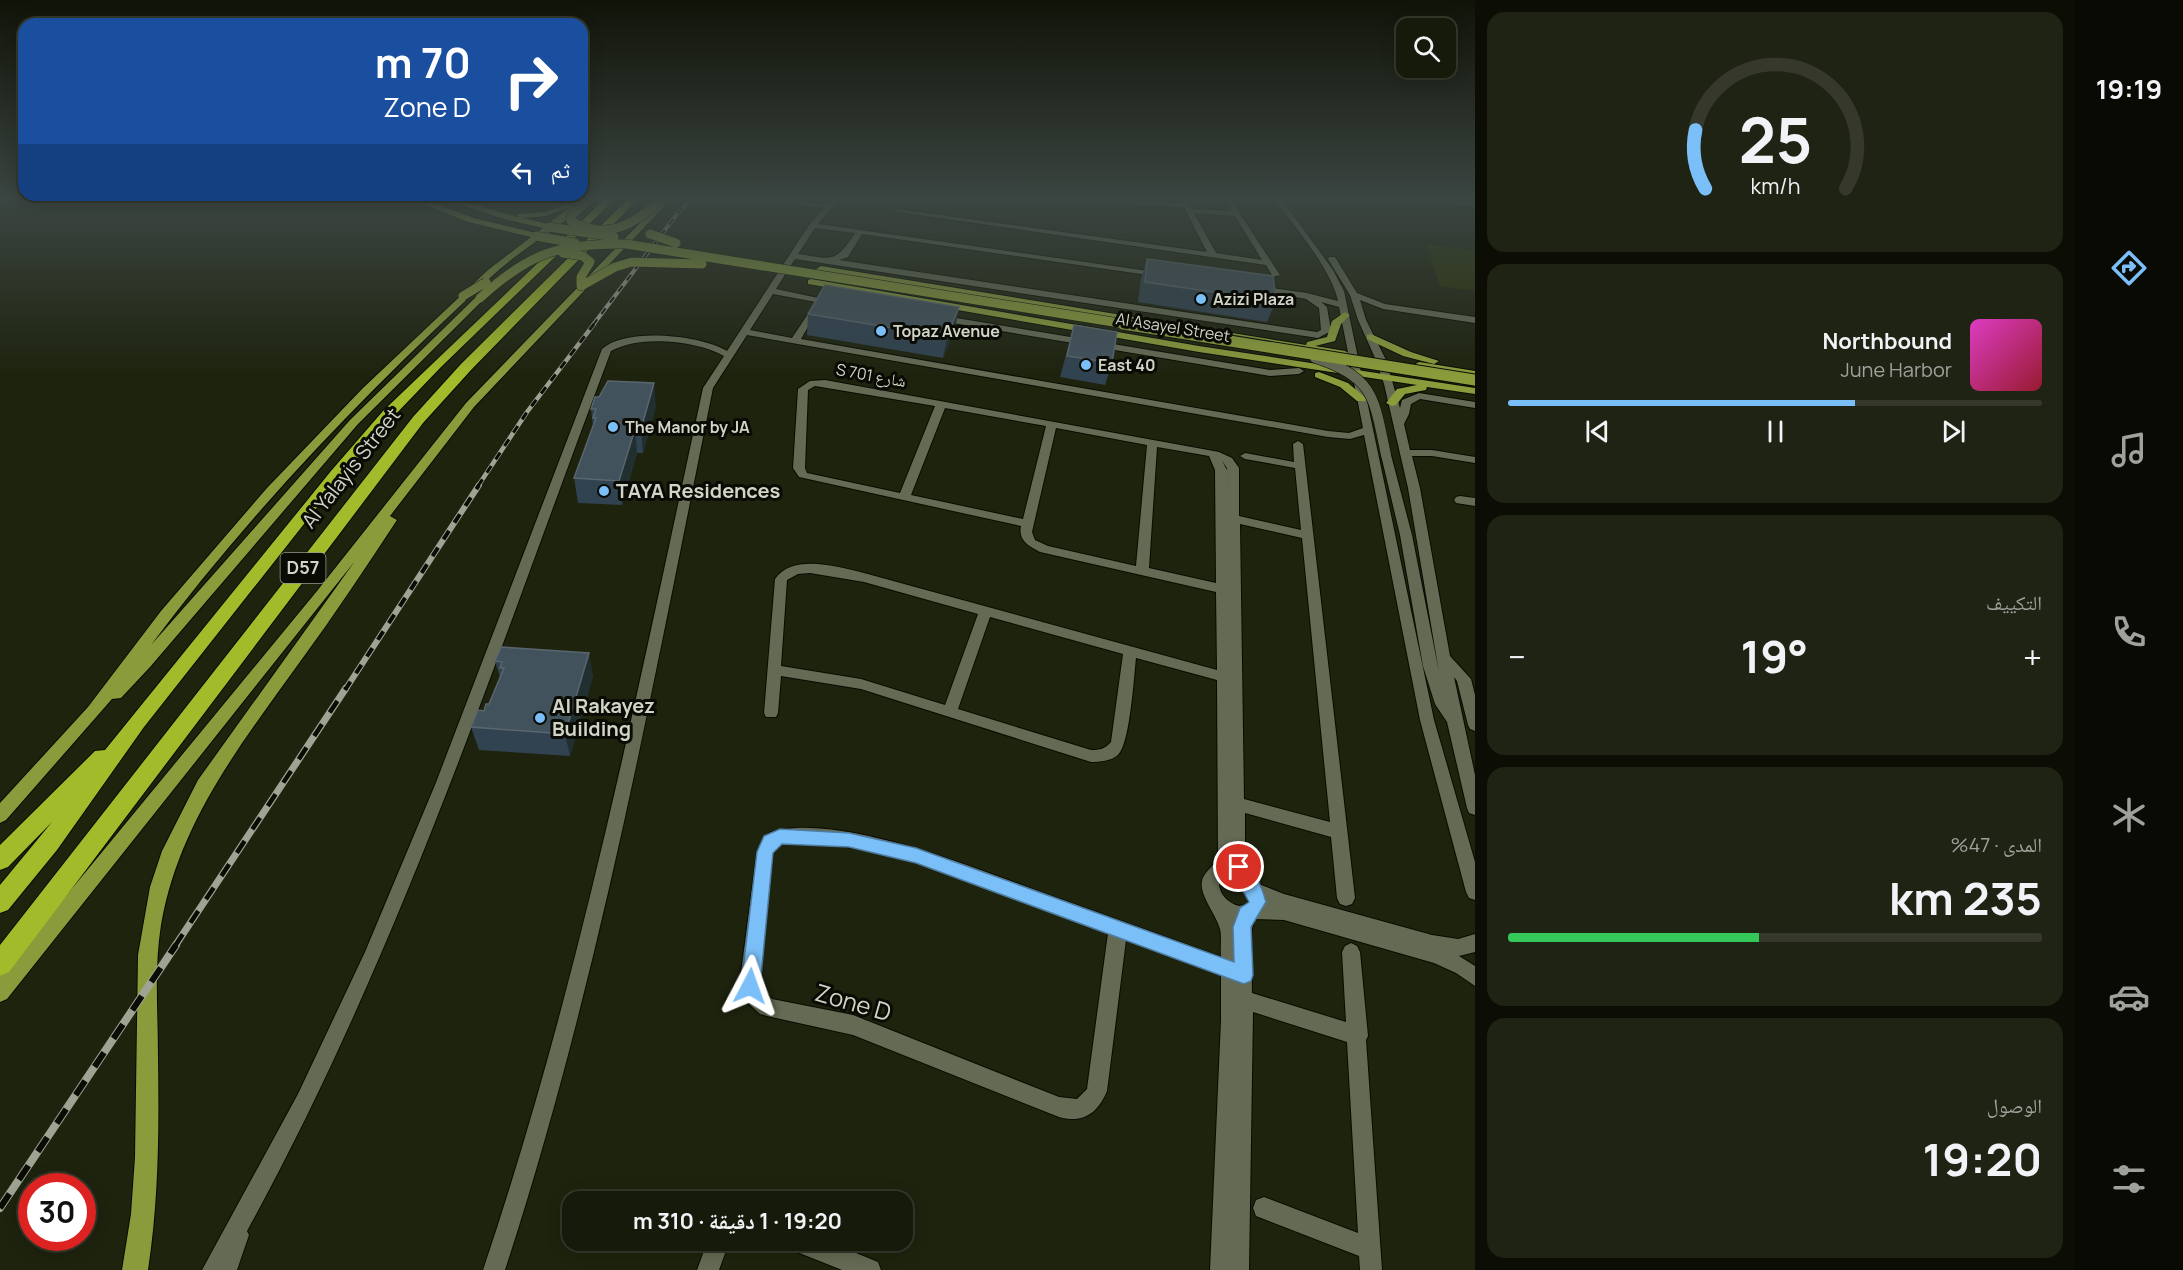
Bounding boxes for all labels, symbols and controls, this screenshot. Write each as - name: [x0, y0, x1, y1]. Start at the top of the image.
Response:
- map controls: [1396, 18, 1456, 78]
- button: search: [1396, 18, 1456, 78]
- text: 70 m: [375, 33, 471, 91]
- icon: right: [492, 42, 570, 120]
- text: 19:19: [2096, 70, 2162, 107]
- text: Zone D: [383, 88, 471, 125]
- text: 25: [1738, 96, 1812, 182]
- text: ثم: [551, 155, 570, 185]
- icon: left: [506, 156, 539, 189]
- text: km/h: [1750, 171, 1800, 200]
- icon: directions: [2108, 247, 2150, 289]
- place label: Azizi Plaza: [1213, 288, 1294, 310]
- marker: Azizi Plaza: [1194, 292, 1208, 306]
- street label: Al Asayel Street: [1114, 307, 1232, 347]
- place label: Topaz Avenue: [893, 320, 1000, 342]
- marker: Topaz Avenue: [874, 324, 888, 338]
- text: Northbound: [1822, 326, 1952, 356]
- place label: East 40: [1098, 354, 1156, 376]
- text: June Harbor: [1840, 356, 1952, 383]
- street label: S 701 شارع: [834, 358, 908, 392]
- marker: East 40: [1079, 358, 1093, 372]
- street label: Al Yalayis Street: [295, 402, 406, 533]
- icon: previous: [1581, 415, 1614, 448]
- icon: pause: [1759, 415, 1792, 448]
- icon: next: [1937, 415, 1970, 448]
- place label: The Manor by JA: [625, 416, 750, 438]
- marker: The Manor by JA: [606, 420, 620, 434]
- icon: music: [2108, 429, 2150, 471]
- place label: TAYA Residences: [616, 477, 781, 504]
- marker: TAYA Residences: [597, 484, 611, 498]
- road number: D57: [280, 553, 326, 583]
- text: التكييف: [1986, 589, 2042, 616]
- icon: phone: [2108, 611, 2150, 653]
- text: 19°: [1740, 625, 1808, 687]
- text: −: [1508, 634, 1526, 679]
- text: +: [2023, 634, 2042, 679]
- place label: Al Rakayez Building: [552, 692, 655, 742]
- marker: Al Rakayez Building: [533, 711, 547, 725]
- icon: climate: [2108, 794, 2150, 836]
- text: المدى · 47%: [1950, 831, 2042, 858]
- pin: [1213, 841, 1264, 892]
- icon: arrive: [1222, 850, 1255, 883]
- text: 235 km: [1889, 867, 2042, 929]
- position arrow: [718, 954, 782, 1018]
- street label: Zone D: [811, 975, 895, 1028]
- icon: car: [2108, 976, 2150, 1018]
- text: الوصول: [1987, 1092, 2042, 1119]
- text: 19:20: [1923, 1128, 2042, 1190]
- icon: filters: [2108, 1158, 2150, 1200]
- speed limit sign: 30: [18, 1173, 96, 1251]
- text: 19:20 · 1 دقيقة · 310 m: [633, 1206, 842, 1236]

